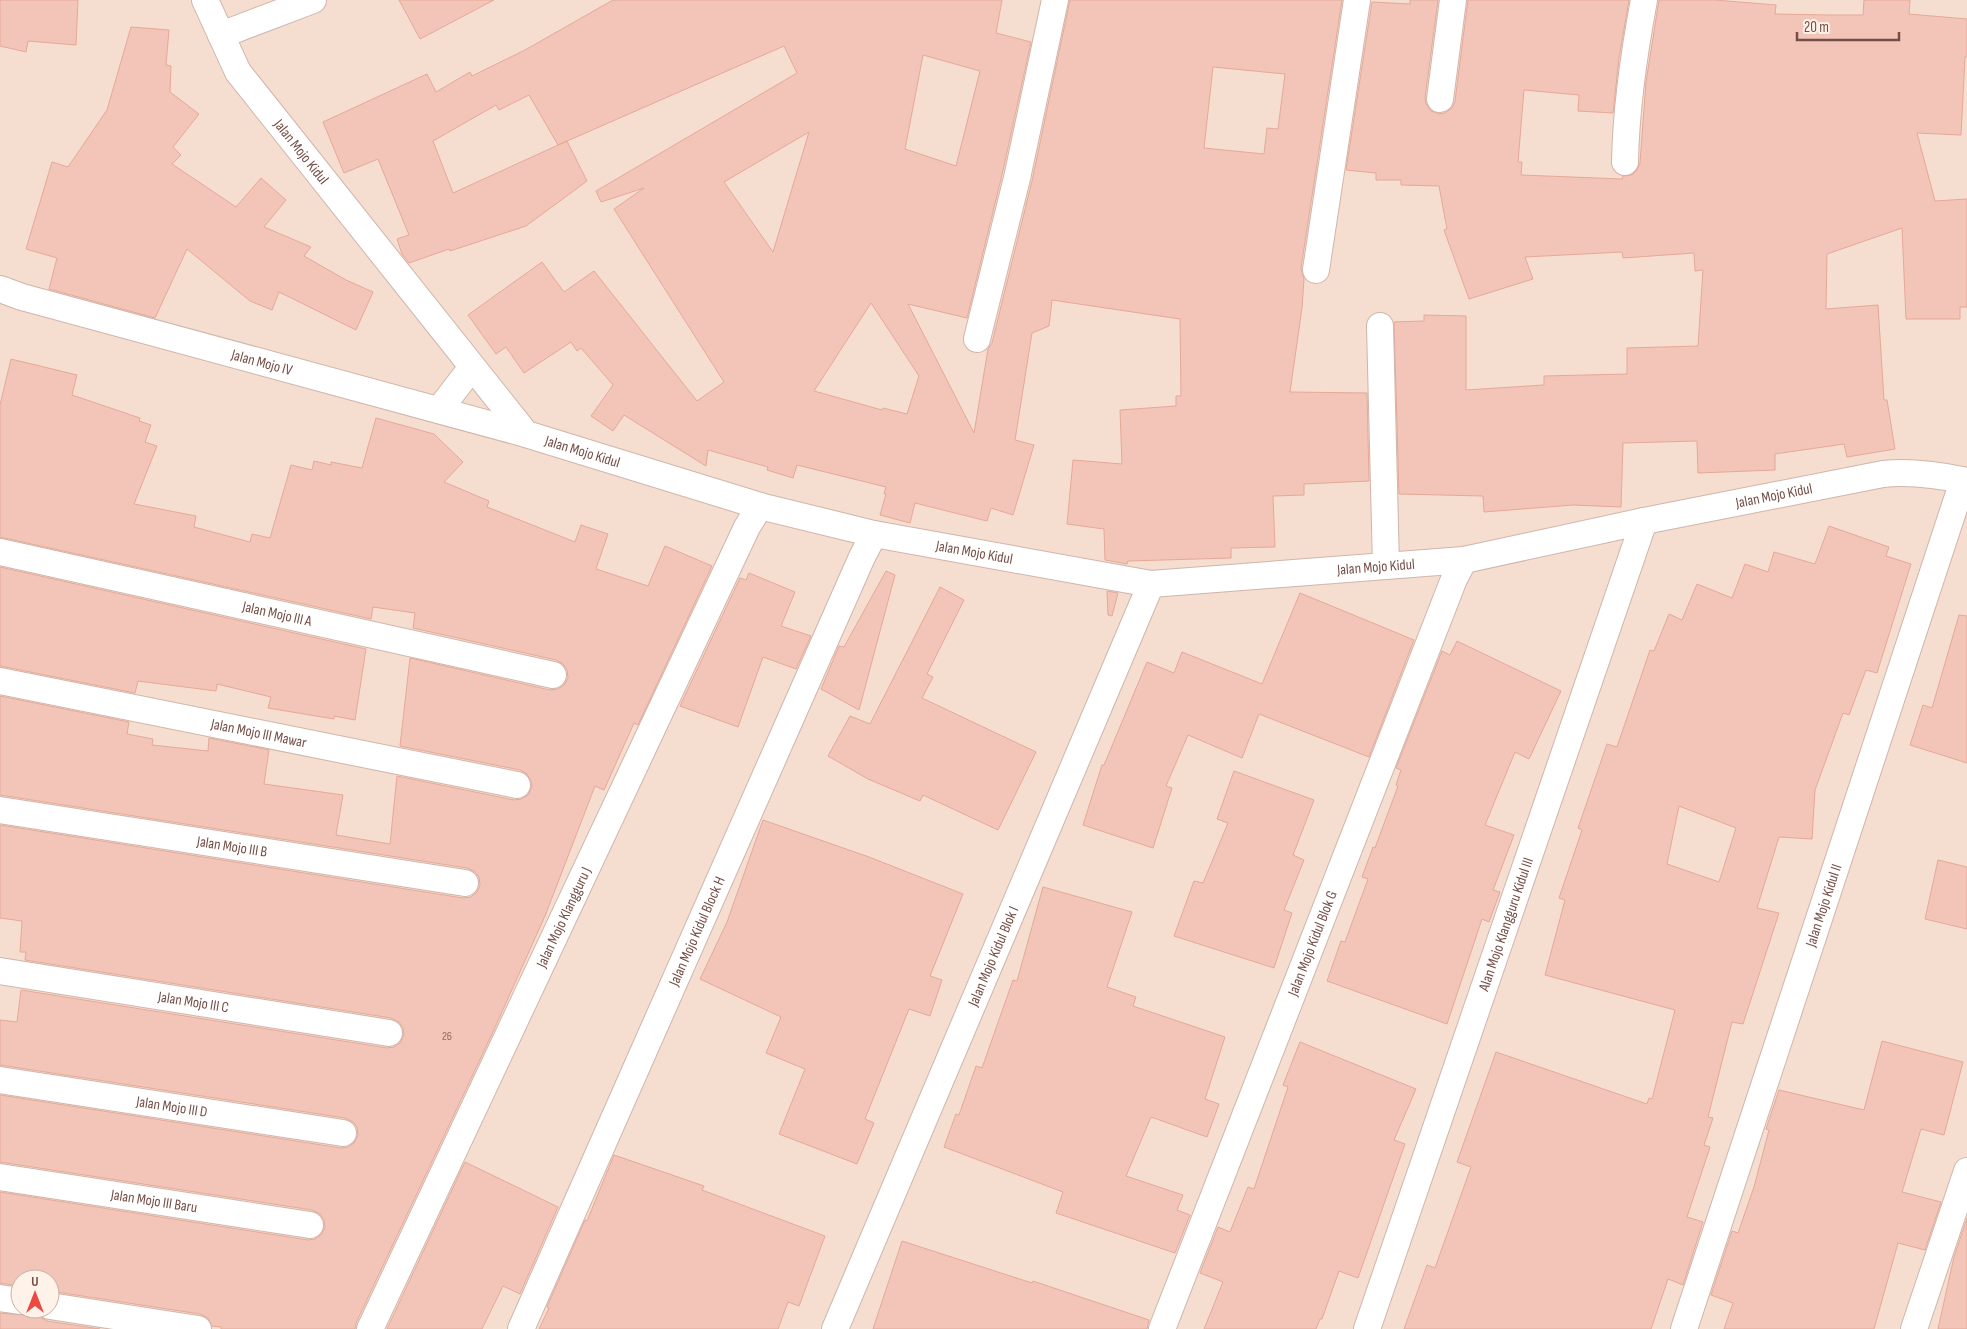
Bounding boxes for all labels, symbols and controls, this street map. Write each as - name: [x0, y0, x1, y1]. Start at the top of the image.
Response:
- scale bar: [1797, 10, 1900, 42]
- text: 20 m: [1804, 18, 1829, 37]
- street label: Jalan Mojo Kidul: [269, 115, 333, 188]
- street label: Jalan Mojo IV: [228, 345, 295, 380]
- street label: Jalan Mojo Kidul: [542, 431, 623, 472]
- street label: Jalan Mojo Kidul: [1733, 479, 1814, 512]
- street label: Jalan Mojo Kidul: [933, 536, 1014, 568]
- street label: Jalan Mojo Kidul: [1335, 554, 1415, 579]
- street label: Jalan Mojo III A: [240, 597, 314, 631]
- street label: Jalan Mojo III Mawar: [208, 714, 309, 752]
- street label: Jalan Mojo III B: [195, 831, 269, 861]
- street label: Alan Mojo Klangguru Kidul III: [1474, 855, 1537, 994]
- street label: Jalan Mojo Kidul II: [1801, 861, 1846, 950]
- street label: Jalan Mojo Klangguru J: [531, 864, 595, 971]
- street label: Jalan Mojo Kidul Block H: [664, 873, 729, 990]
- street label: Jalan Mojo Kidul Blok G: [1283, 888, 1341, 1000]
- street label: Jalan Mojo Kidul Blok I: [963, 903, 1023, 1010]
- street label: Jalan Mojo III C: [156, 987, 230, 1017]
- house number: 26: [442, 1029, 452, 1044]
- street label: Jalan Mojo III D: [134, 1092, 209, 1121]
- street label: Jalan Mojo III Baru: [109, 1185, 199, 1217]
- north arrow: [10, 1269, 60, 1319]
- text: U: [31, 1273, 39, 1290]

